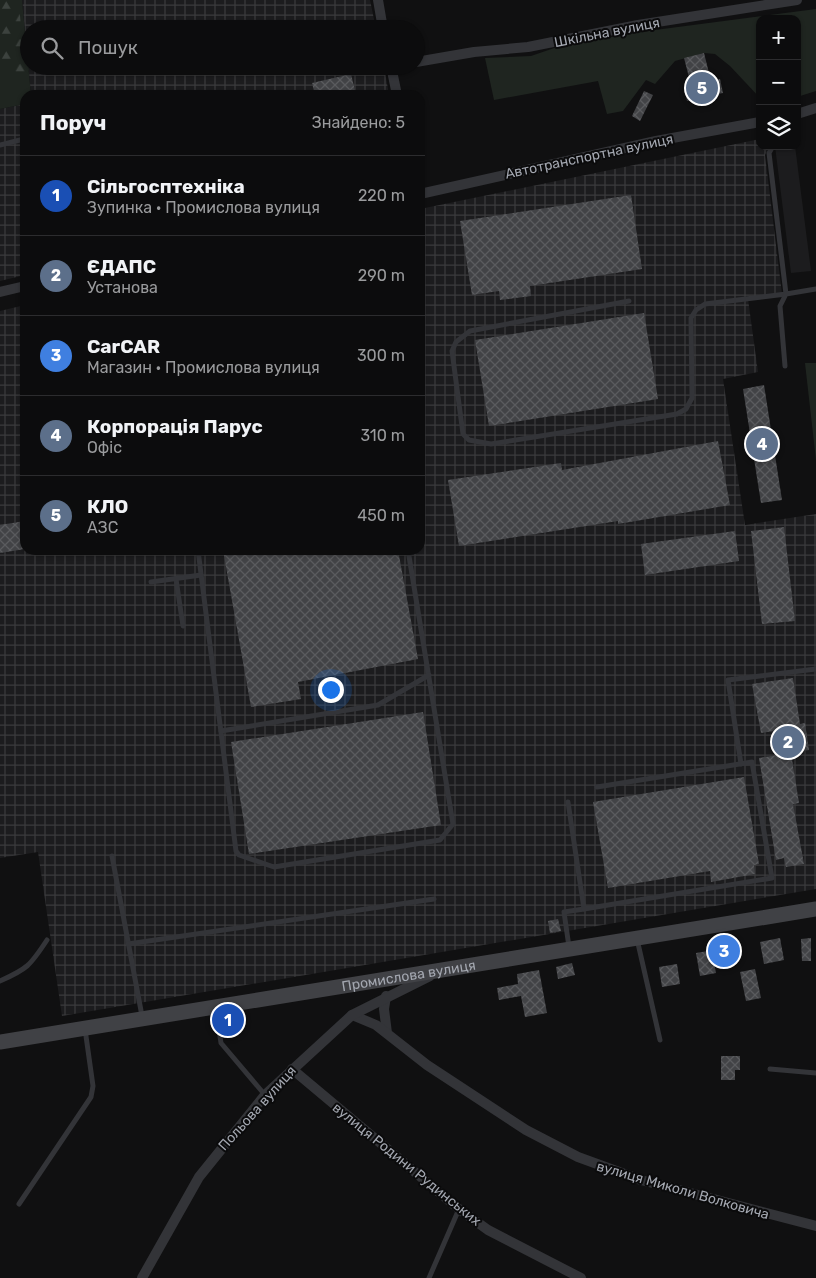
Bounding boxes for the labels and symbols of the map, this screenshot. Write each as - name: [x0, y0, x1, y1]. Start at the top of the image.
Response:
- street label: Шкільна вулиця: [553, 14, 661, 51]
- pin: 5: [686, 69, 718, 107]
- street label: Автотранспортна вулиця: [503, 130, 675, 183]
- pin: 4: [746, 425, 778, 463]
- your location: [318, 677, 344, 703]
- pin: 2: [772, 723, 804, 761]
- pin: 3: [708, 932, 740, 970]
- street label: Промислова вулиця: [340, 957, 477, 995]
- pin: 1: [212, 1001, 244, 1039]
- street label: Польова вулиця: [215, 1062, 300, 1154]
- street label: вулиця Родини Рудинських: [329, 1099, 485, 1230]
- street label: вулиця Миколи Волковича: [595, 1158, 771, 1223]

